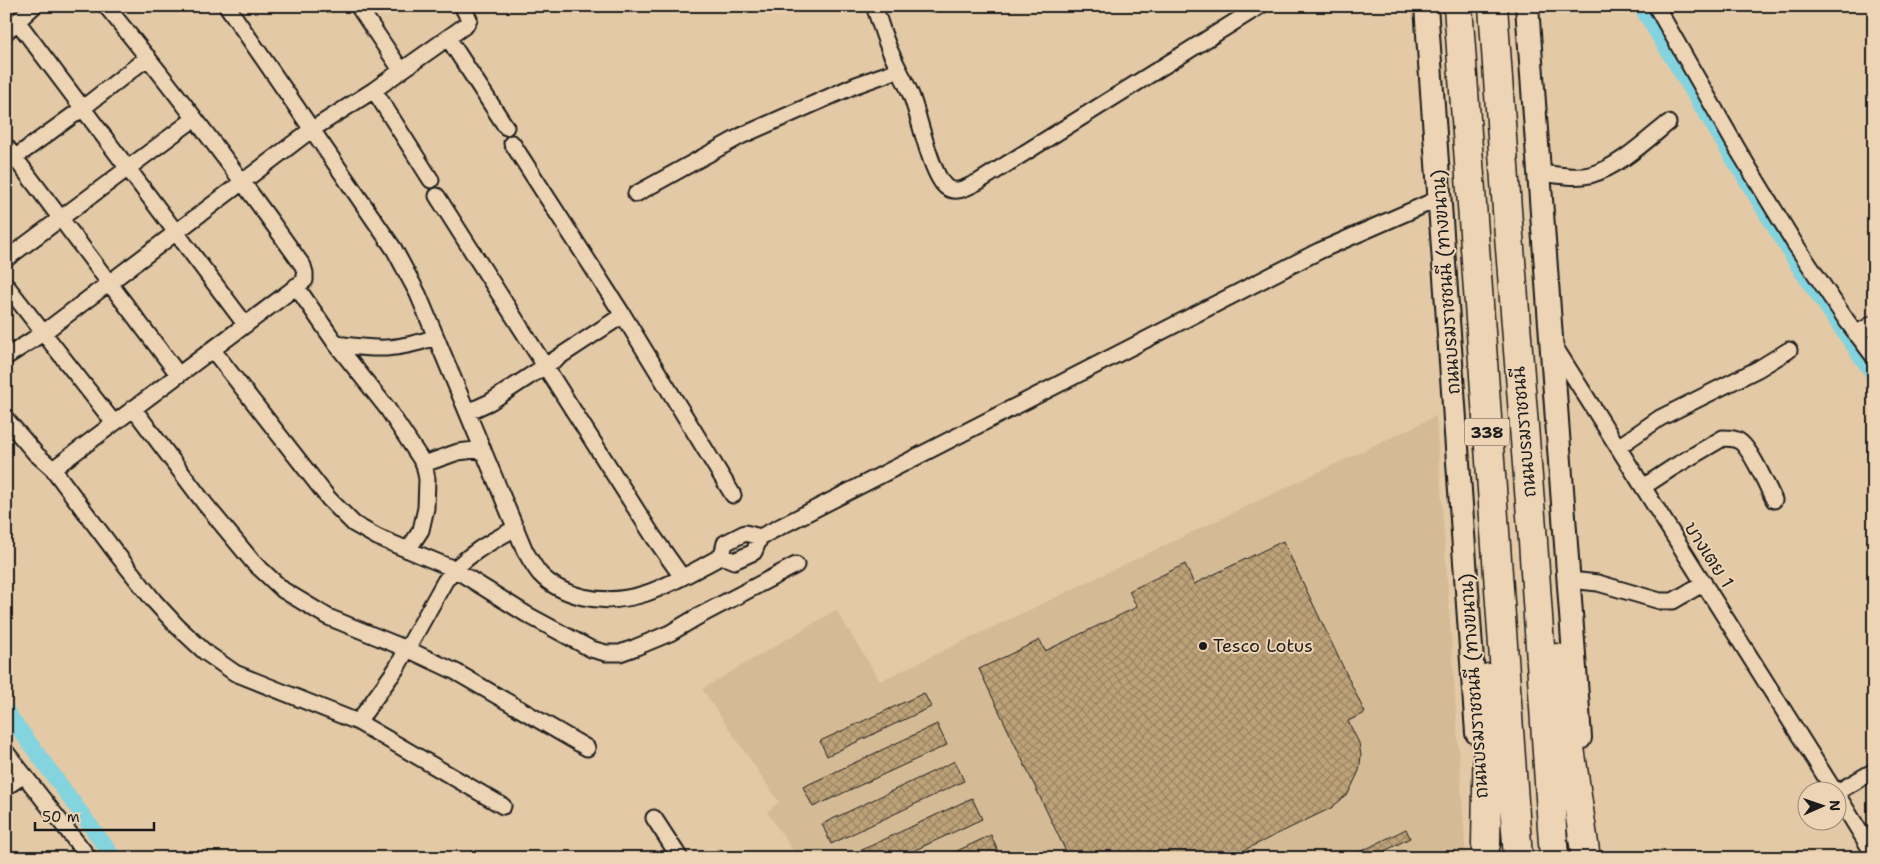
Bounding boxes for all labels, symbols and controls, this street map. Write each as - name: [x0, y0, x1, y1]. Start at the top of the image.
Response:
- street label: ถนนบรมราชชนนี (ทางขนาน): [1426, 169, 1466, 395]
- street label: ถนนบรมราชชนนี: [1506, 366, 1542, 498]
- road number: 338: [1464, 418, 1510, 446]
- street label: บางเตย 1: [1679, 518, 1739, 592]
- street label: ถนนบรมราชชนนี (ทางขนาน): [1454, 573, 1494, 799]
- place label: Tesco Lotus: [1213, 634, 1313, 658]
- marker: Tesco Lotus: [1197, 640, 1209, 652]
- north arrow: [1798, 782, 1848, 832]
- scale bar: [35, 799, 154, 831]
- text: N: [1826, 800, 1844, 811]
- text: 50 m: [42, 807, 80, 827]

